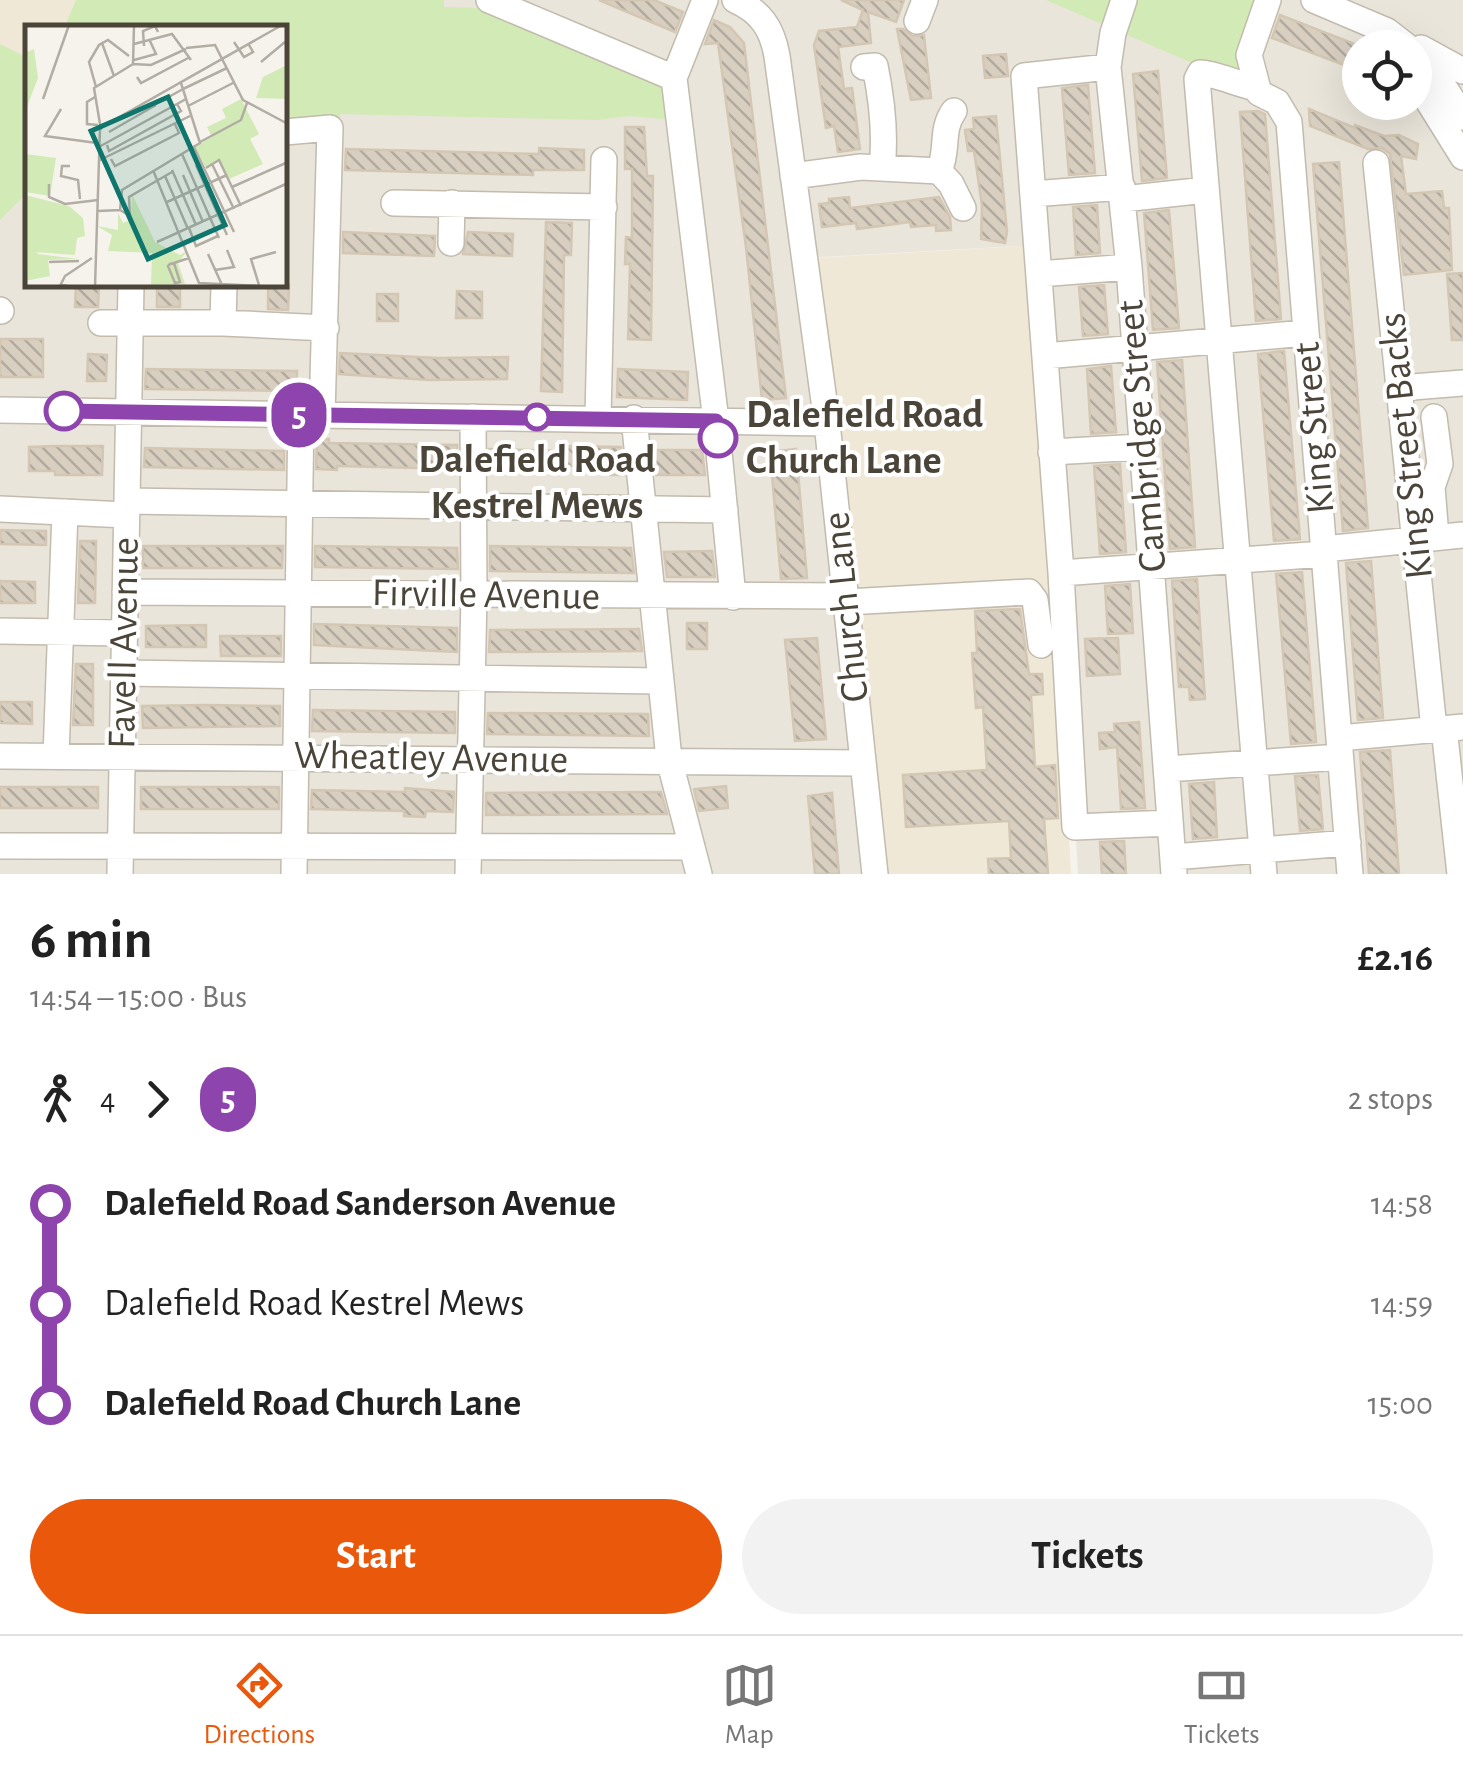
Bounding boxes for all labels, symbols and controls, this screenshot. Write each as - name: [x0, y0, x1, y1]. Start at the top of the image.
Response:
- inset map: [25, 25, 288, 288]
- map controls: [1342, 30, 1432, 120]
- button: locate: [1342, 30, 1432, 120]
- street label: Cambridge Street: [1110, 298, 1174, 574]
- street label: King Street Backs: [1372, 311, 1440, 581]
- street label: King Street: [1287, 340, 1341, 516]
- line badge: 5: [266, 382, 332, 448]
- unlabelled marker: [45, 392, 83, 430]
- place label: Dalefield Road Church Lane: [746, 395, 983, 481]
- text: 5: [291, 398, 307, 433]
- marker: Dalefield Road Kestrel Mews: [524, 404, 550, 430]
- marker: Dalefield Road Church Lane: [699, 419, 737, 457]
- place label: Dalefield Road Kestrel Mews: [418, 440, 656, 526]
- street label: Church Lane: [816, 510, 876, 704]
- street label: Favell Avenue: [102, 537, 146, 749]
- street label: Firville Avenue: [371, 573, 601, 617]
- street label: Wheatley Avenue: [293, 736, 569, 780]
- text: 6 min: [30, 913, 153, 968]
- text: £2.16: [1357, 940, 1433, 978]
- text: 14:54 – 15:00 · Bus: [30, 981, 247, 1013]
- icon: walk: [30, 1072, 85, 1127]
- icon: forward: [130, 1072, 185, 1127]
- text: 5: [220, 1082, 236, 1117]
- text: 4: [100, 1083, 115, 1115]
- text: 2 stops: [1348, 1083, 1433, 1115]
- text: Dalefield Road Sanderson Avenue: [104, 1185, 616, 1223]
- text: 14:58: [1371, 1188, 1433, 1220]
- text: Dalefield Road Kestrel Mews: [104, 1285, 524, 1323]
- text: 14:59: [1371, 1288, 1433, 1320]
- text: Dalefield Road Church Lane: [104, 1385, 521, 1423]
- text: 15:00: [1367, 1388, 1433, 1420]
- button: Start: [30, 1499, 722, 1614]
- button: Tickets: [742, 1499, 1433, 1614]
- tab: Directions: [203, 1658, 315, 1752]
- tab: Map: [722, 1658, 777, 1752]
- tab: Tickets: [1184, 1658, 1260, 1752]

